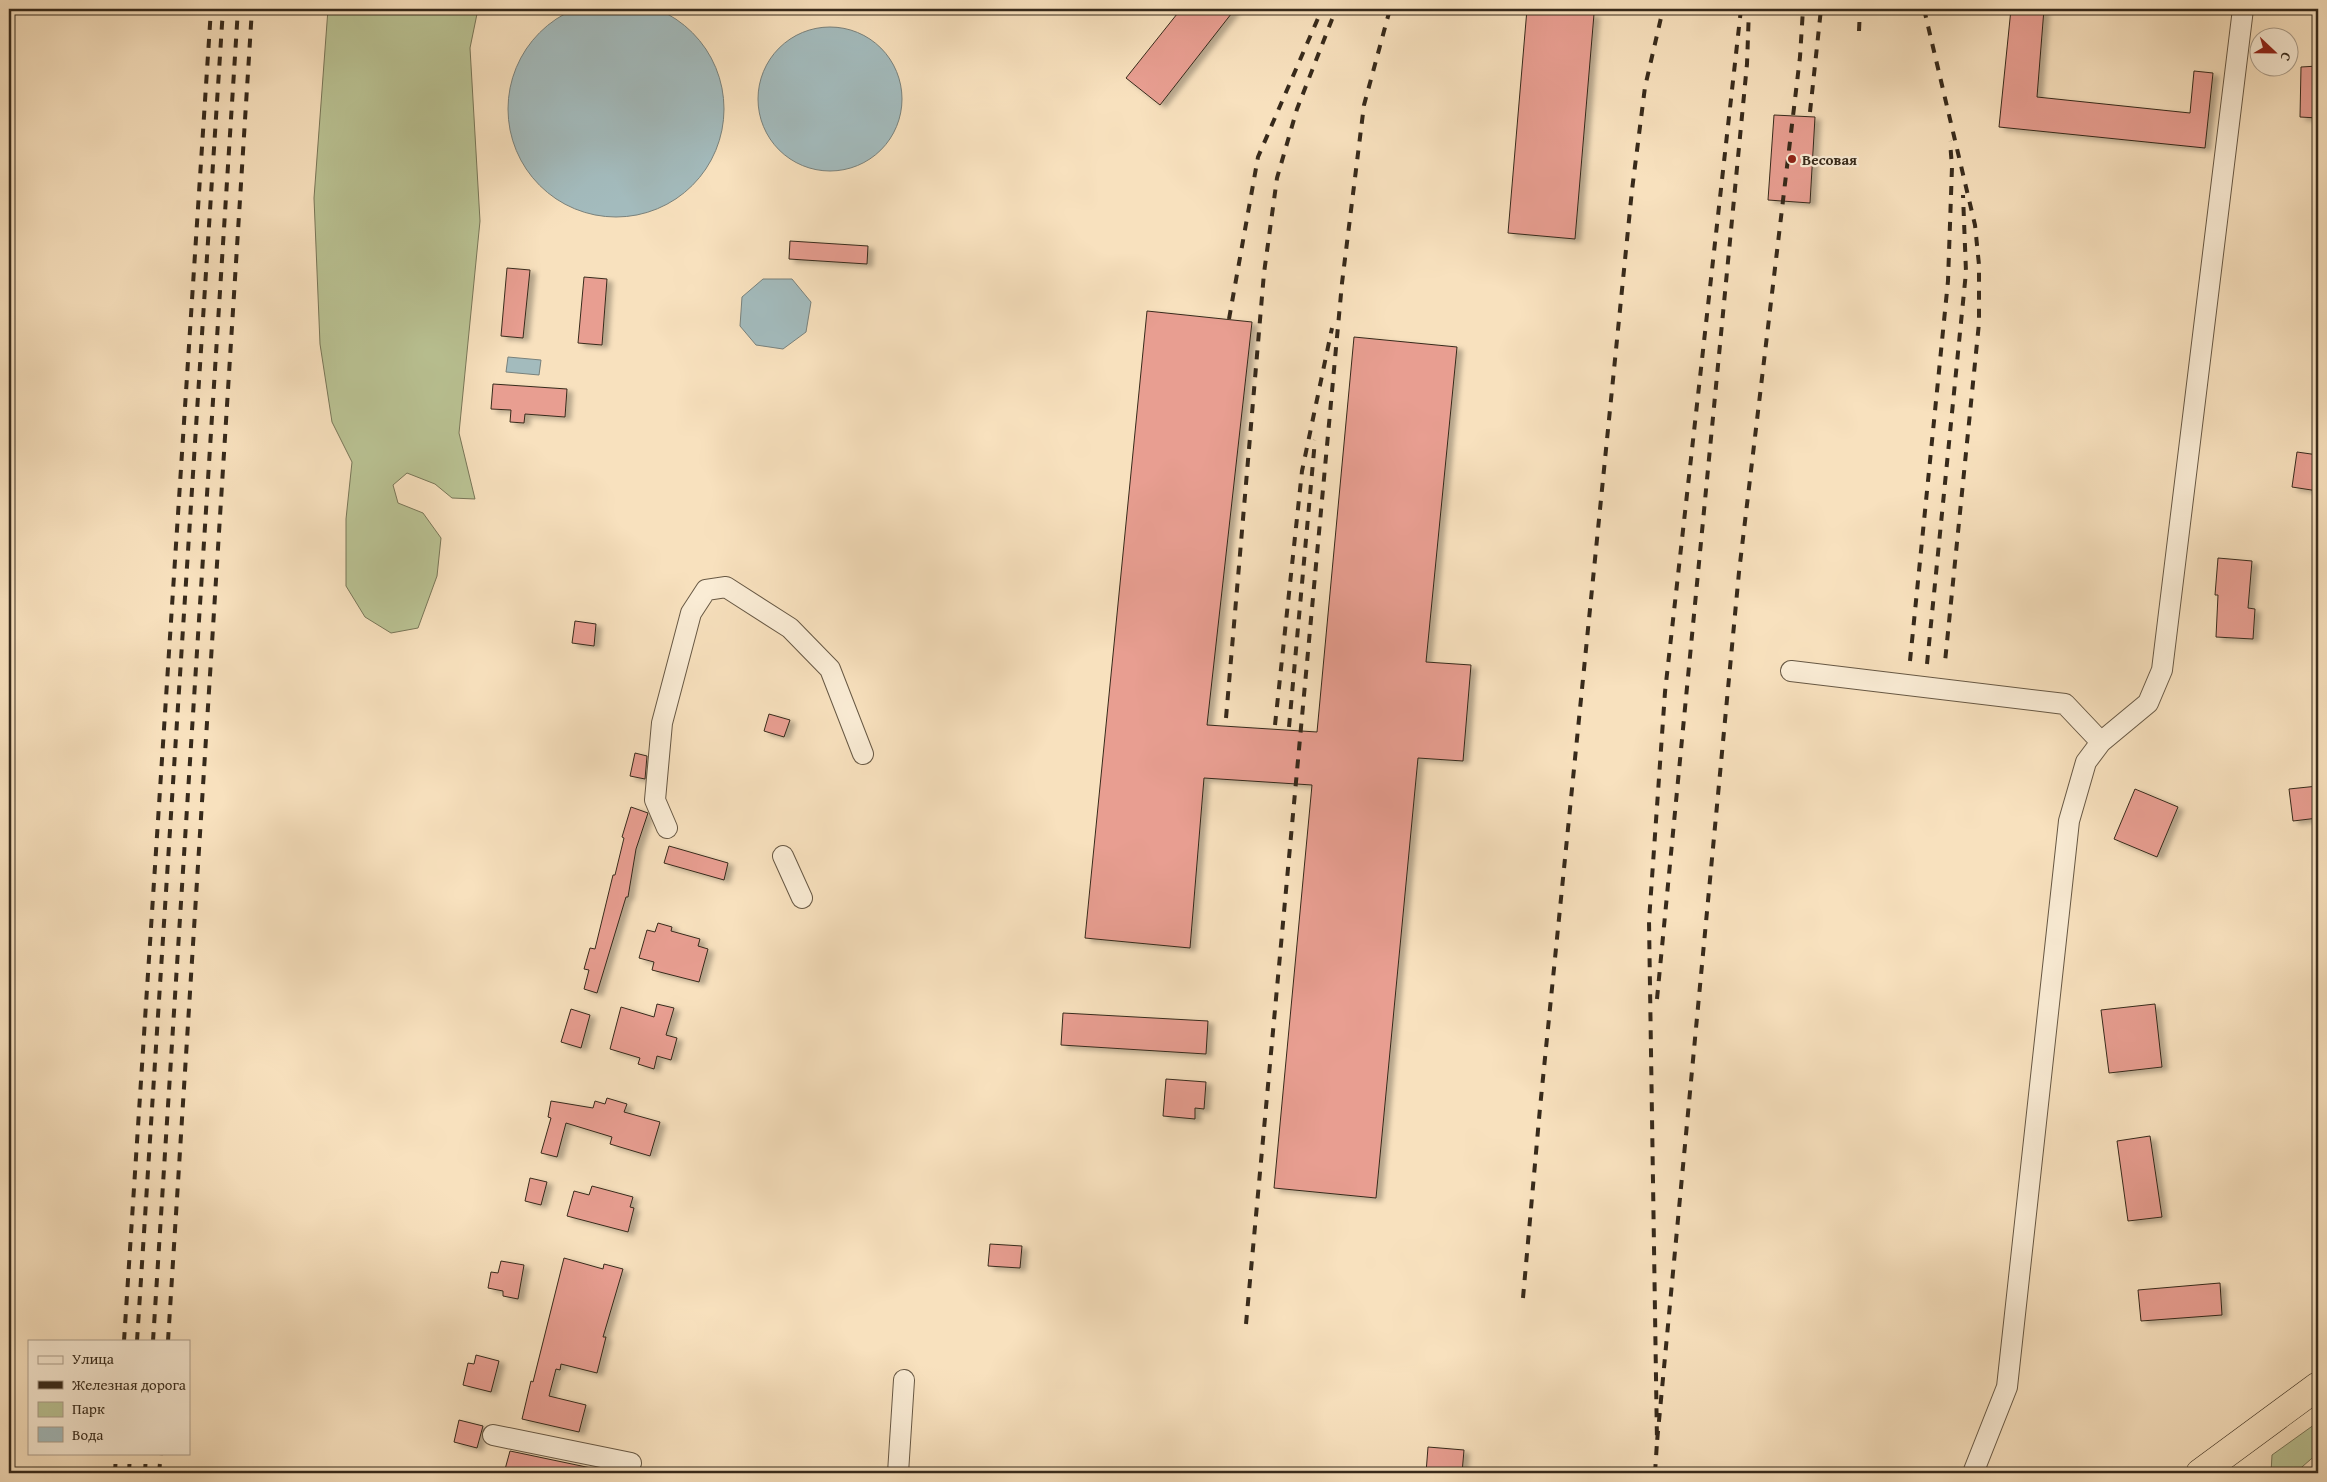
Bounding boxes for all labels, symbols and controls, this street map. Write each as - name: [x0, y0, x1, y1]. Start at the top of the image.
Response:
- north arrow: [2250, 28, 2300, 78]
- text: С: [2275, 49, 2297, 64]
- place label: Весовая: [1802, 149, 1857, 170]
- marker: Весовая: [1786, 153, 1798, 165]
- legend: [28, 1340, 190, 1454]
- text: Улица: [72, 1348, 115, 1369]
- text: Железная дорога: [71, 1374, 187, 1395]
- text: Парк: [72, 1398, 105, 1419]
- text: Вода: [72, 1424, 104, 1445]

